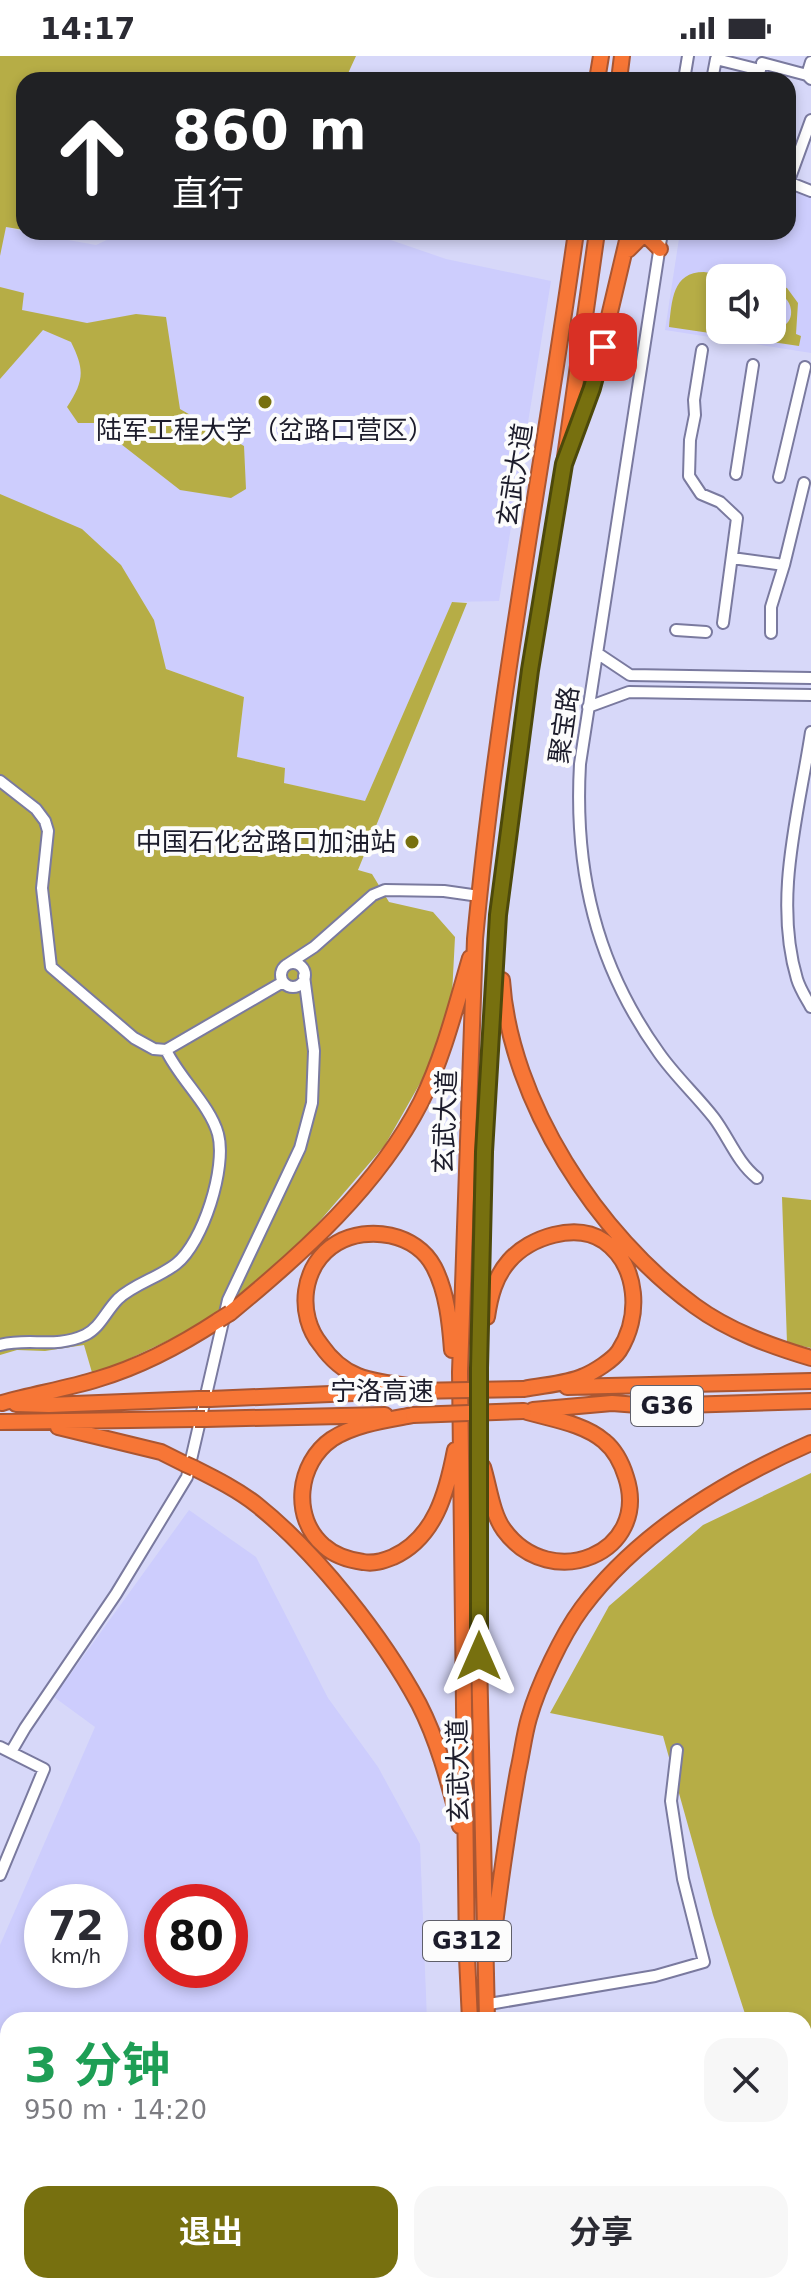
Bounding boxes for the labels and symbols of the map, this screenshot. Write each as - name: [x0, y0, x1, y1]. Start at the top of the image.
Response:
- pin: [569, 313, 637, 381]
- marker: 陆军工程大学（岔路口营区）: [256, 393, 274, 411]
- place label: 陆军工程大学（岔路口营区）: [96, 415, 434, 445]
- street label: 玄武大道: [492, 421, 538, 529]
- street label: 聚宝路: [544, 684, 584, 766]
- place label: 中国石化岔路口加油站: [136, 827, 396, 857]
- marker: 中国石化岔路口加油站: [403, 833, 421, 851]
- street label: 玄武大道: [428, 1070, 462, 1174]
- street label: 宁洛高速: [330, 1376, 434, 1406]
- road number: G36: [631, 1386, 703, 1426]
- position arrow: [437, 1614, 521, 1698]
- street label: 玄武大道: [442, 1719, 474, 1823]
- speed limit sign: 80: [144, 1884, 248, 1988]
- road number: G312: [423, 1921, 511, 1961]

